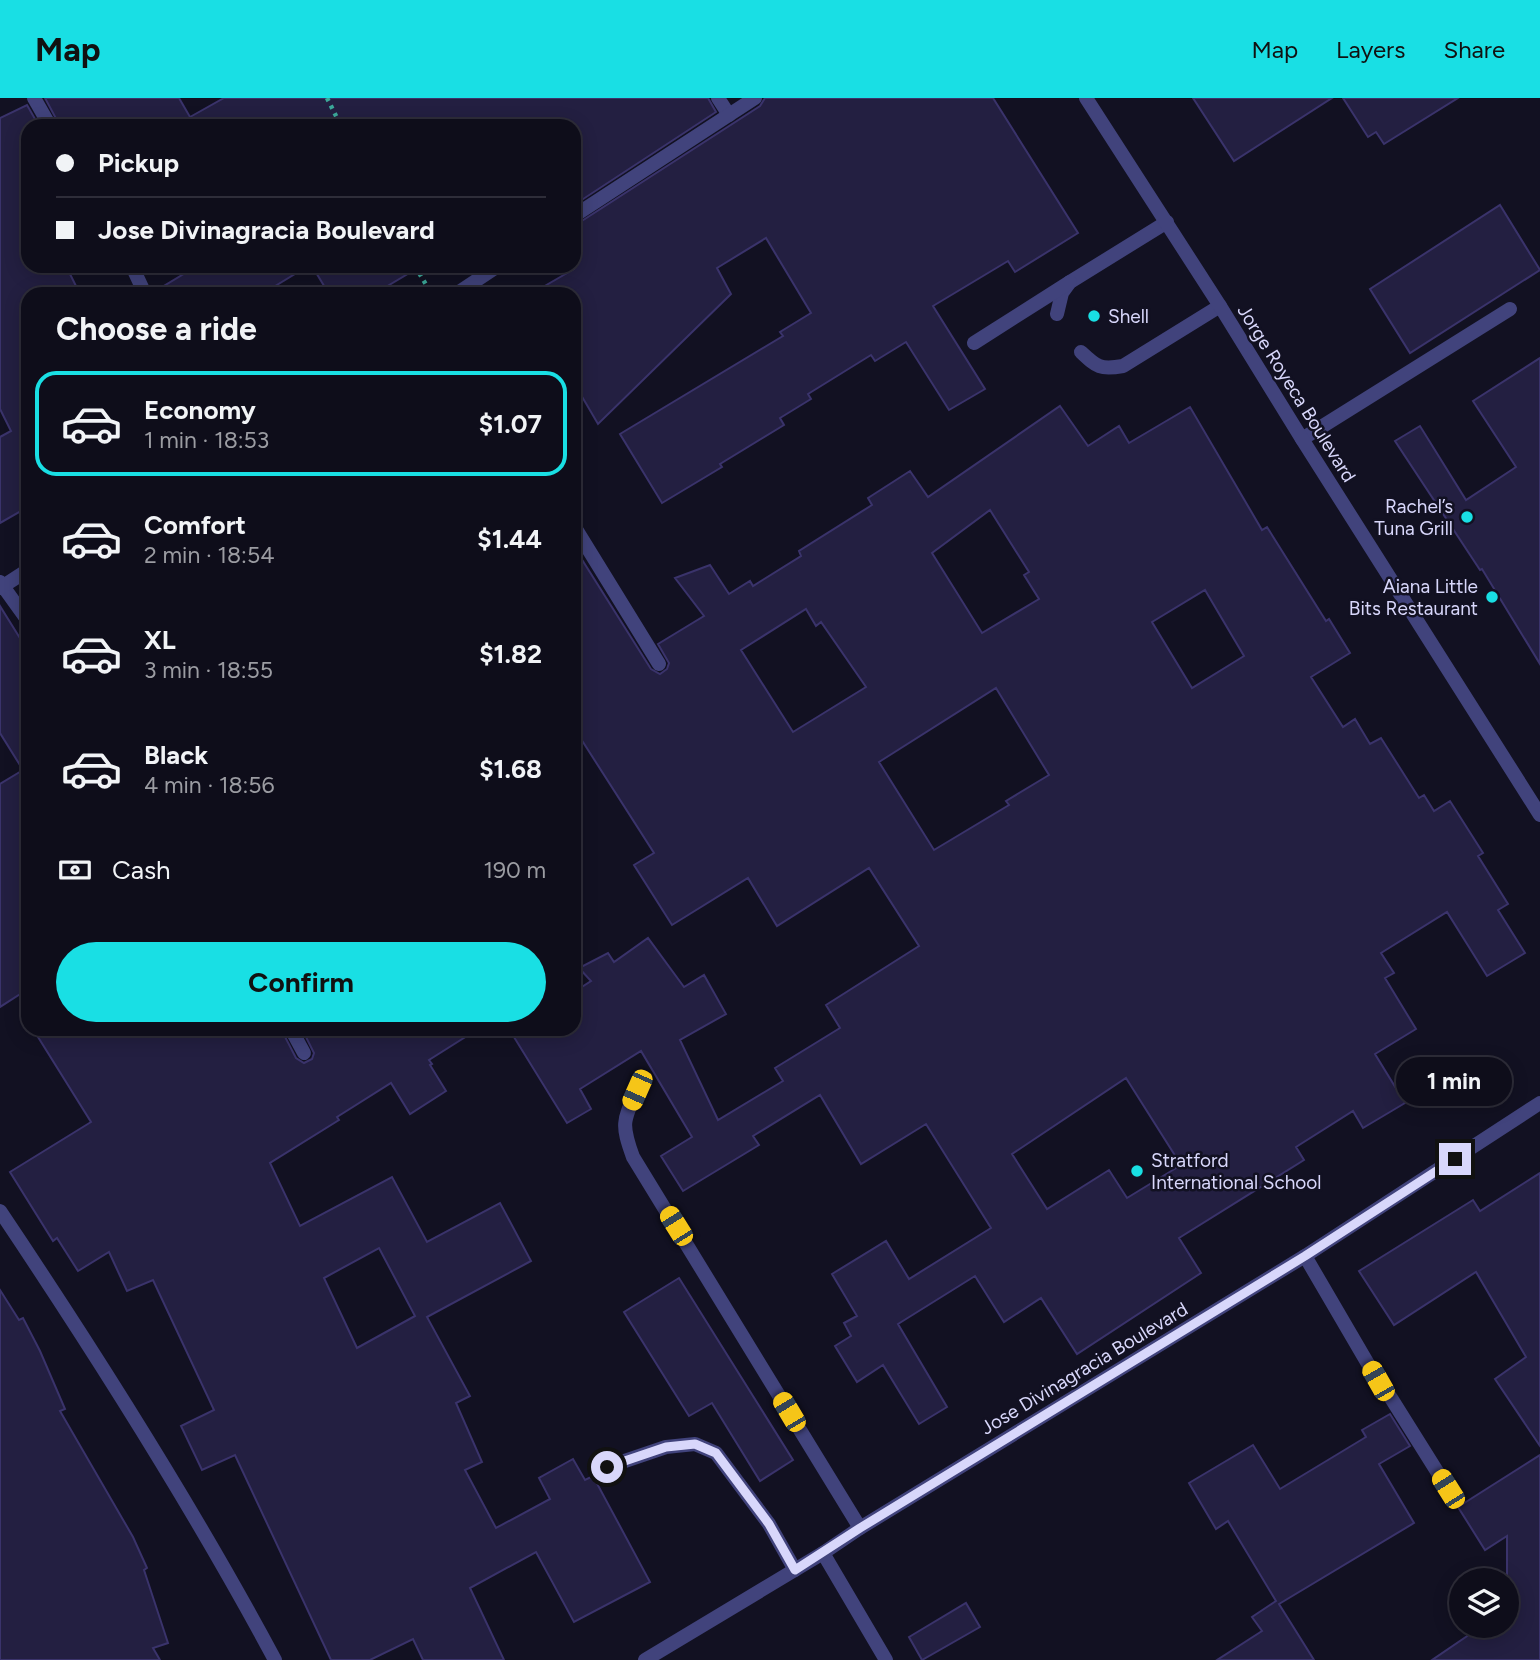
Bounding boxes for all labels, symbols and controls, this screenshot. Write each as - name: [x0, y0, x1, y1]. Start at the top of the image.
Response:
- text: Map: [35, 30, 101, 69]
- text: Map: [1251, 35, 1298, 64]
- text: Layers: [1336, 35, 1405, 64]
- text: Share: [1443, 35, 1505, 64]
- text: Pickup: [98, 147, 179, 179]
- text: Jose Divinagracia Boulevard: [98, 214, 435, 246]
- street label: Jorge Royeca Boulevard: [1232, 300, 1361, 486]
- place label: Shell: [1108, 305, 1149, 328]
- marker: Shell: [1086, 308, 1102, 324]
- text: Choose a ride: [56, 310, 257, 348]
- icon: car: [60, 392, 123, 455]
- text: Economy: [144, 394, 256, 426]
- text: $1.07: [479, 408, 542, 440]
- text: 1 min · 18:53: [144, 426, 269, 454]
- place label: Rachel’s Tuna Grill: [1374, 495, 1453, 540]
- icon: car: [60, 507, 123, 570]
- text: Comfort: [144, 509, 246, 541]
- marker: Rachel’s Tuna Grill: [1459, 509, 1475, 525]
- text: $1.44: [477, 523, 542, 555]
- text: 2 min · 18:54: [144, 541, 274, 569]
- place label: Aiana Little Bits Restaurant: [1349, 575, 1478, 620]
- marker: Aiana Little Bits Restaurant: [1484, 589, 1500, 605]
- icon: car: [60, 622, 123, 685]
- text: XL: [144, 624, 176, 656]
- text: $1.82: [479, 638, 542, 670]
- text: 3 min · 18:55: [144, 656, 273, 684]
- icon: car: [60, 737, 123, 800]
- text: Black: [144, 739, 208, 771]
- text: $1.68: [479, 753, 542, 785]
- text: 4 min · 18:56: [144, 771, 275, 799]
- icon: cash: [56, 851, 94, 889]
- text: Cash: [112, 854, 171, 886]
- text: 190 m: [483, 856, 546, 884]
- button: Confirm: [56, 942, 546, 1022]
- callout: 1 min: [1397, 1058, 1513, 1107]
- car: [619, 1067, 656, 1113]
- text: 1 min: [1427, 1067, 1481, 1095]
- route end: [1439, 1143, 1471, 1175]
- place label: Stratford International School: [1151, 1149, 1322, 1194]
- marker: Stratford International School: [1129, 1163, 1145, 1179]
- car: [656, 1203, 697, 1249]
- street label: Jose Divinagracia Boulevard: [977, 1297, 1192, 1439]
- car: [1359, 1358, 1398, 1404]
- car: [770, 1389, 809, 1435]
- route start: [591, 1451, 623, 1483]
- car: [1428, 1466, 1469, 1512]
- map controls: [1449, 1568, 1519, 1638]
- button: layers: [1449, 1568, 1519, 1638]

